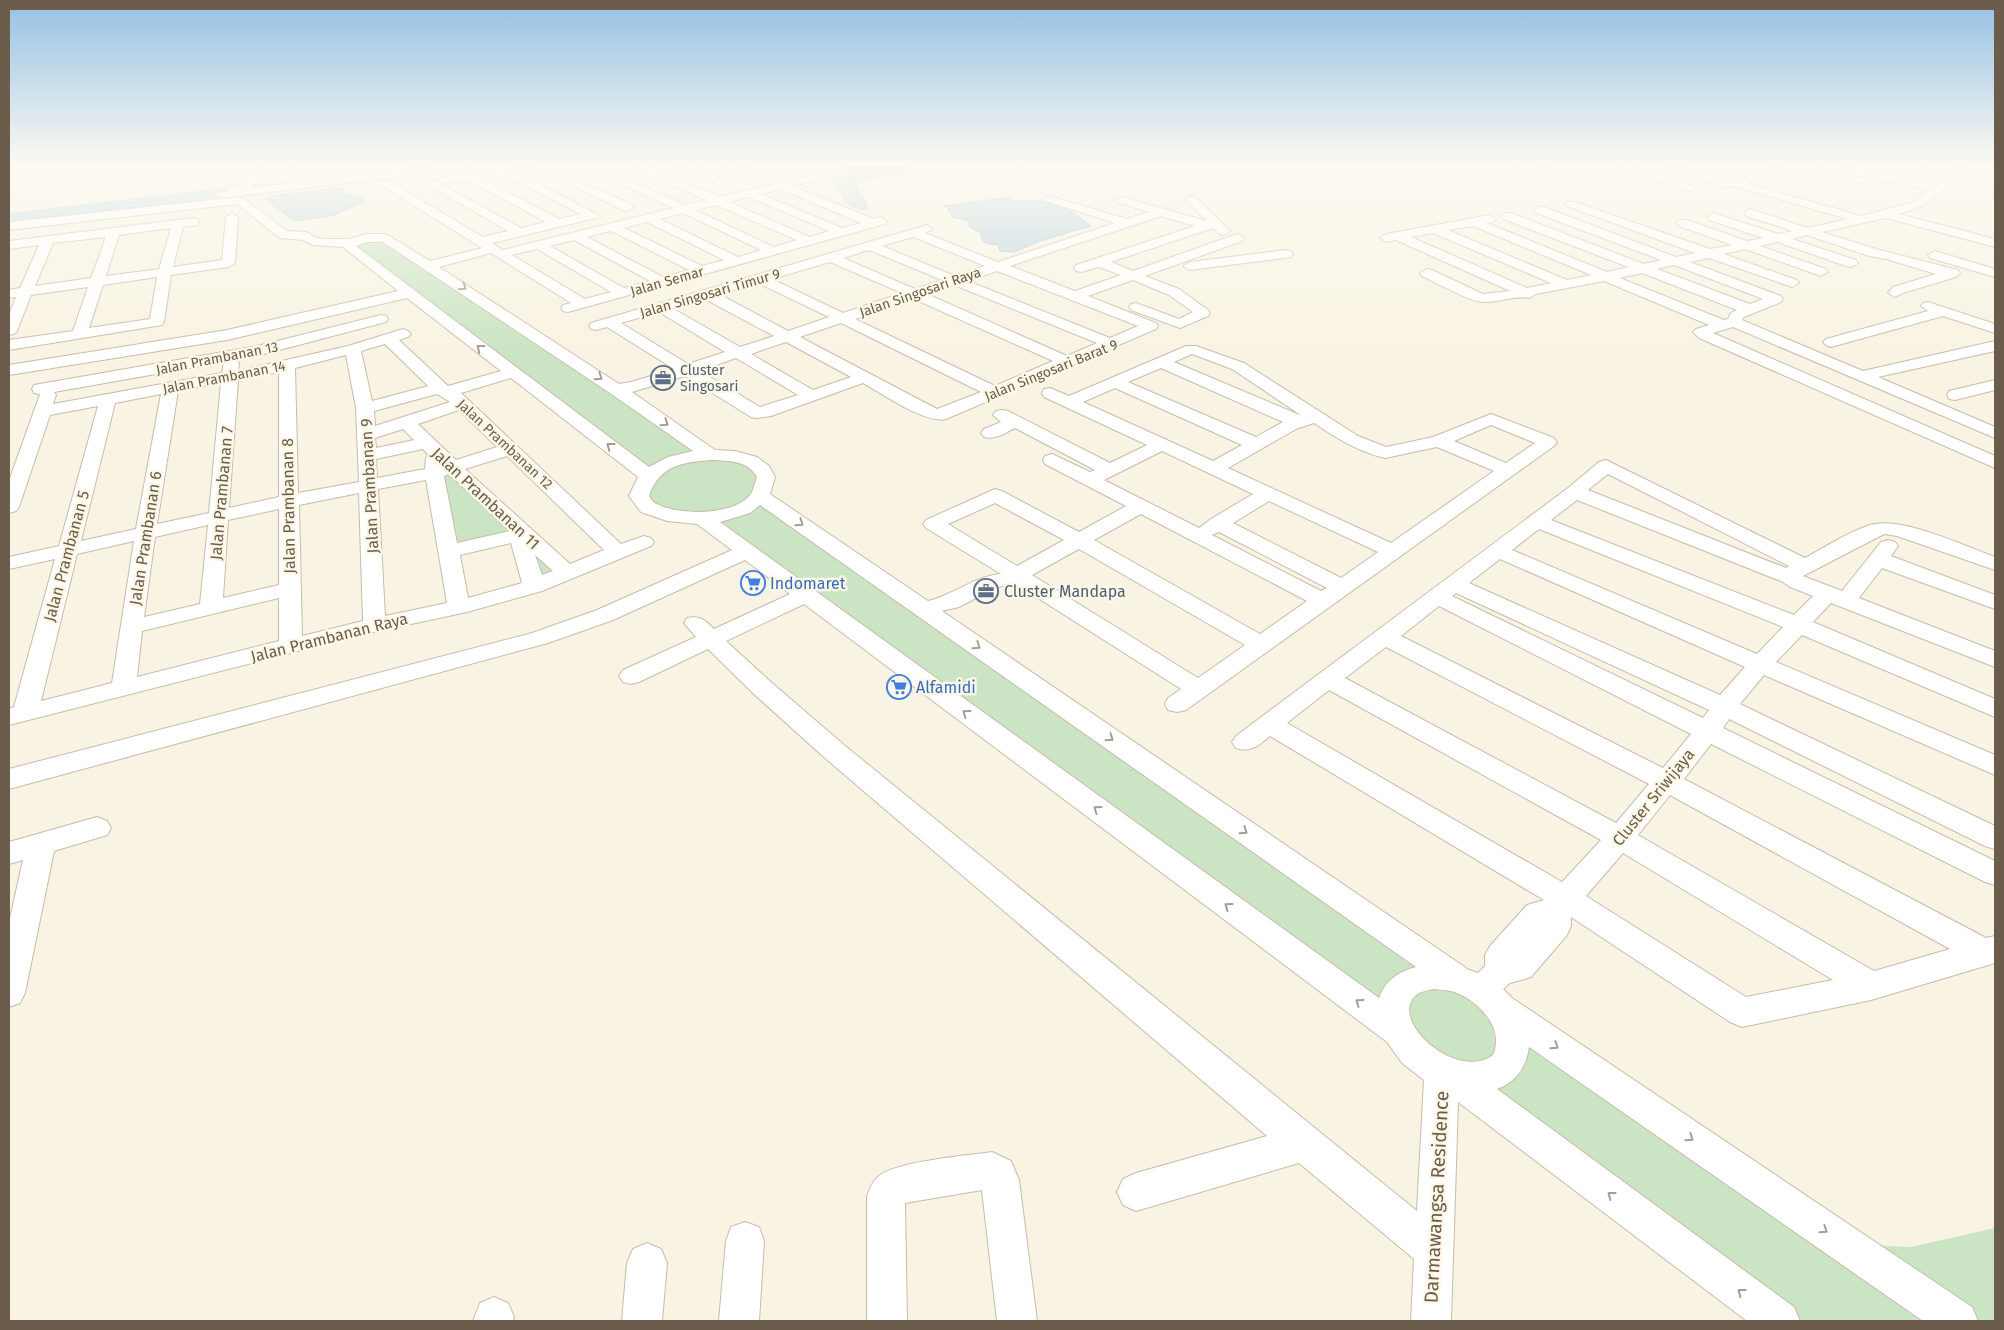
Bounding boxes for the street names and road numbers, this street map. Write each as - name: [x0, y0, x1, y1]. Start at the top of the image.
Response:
- street label: Jalan Semar: [628, 263, 706, 300]
- street label: Jalan Singosari Raya: [857, 264, 983, 321]
- street label: Jalan Singosari Timur 9: [638, 265, 782, 322]
- street label: Jalan Singosari Barat 9: [982, 336, 1120, 405]
- street label: Jalan Prambanan 13: [154, 338, 280, 379]
- street label: Jalan Prambanan 14: [161, 357, 287, 398]
- street label: Jalan Prambanan 12: [453, 396, 556, 493]
- street label: Jalan Prambanan 9: [356, 418, 383, 554]
- street label: Jalan Prambanan 7: [206, 425, 237, 561]
- street label: Jalan Prambanan 8: [278, 438, 299, 574]
- street label: Jalan Prambanan 11: [428, 443, 544, 553]
- street label: Jalan Prambanan 6: [126, 470, 165, 607]
- street label: Jalan Prambanan 5: [40, 488, 93, 624]
- street label: Jalan Prambanan Raya: [249, 609, 410, 666]
- street label: Cluster Sriwijaya: [1608, 745, 1698, 850]
- street label: Darmawangsa Residence: [1419, 1090, 1454, 1304]

